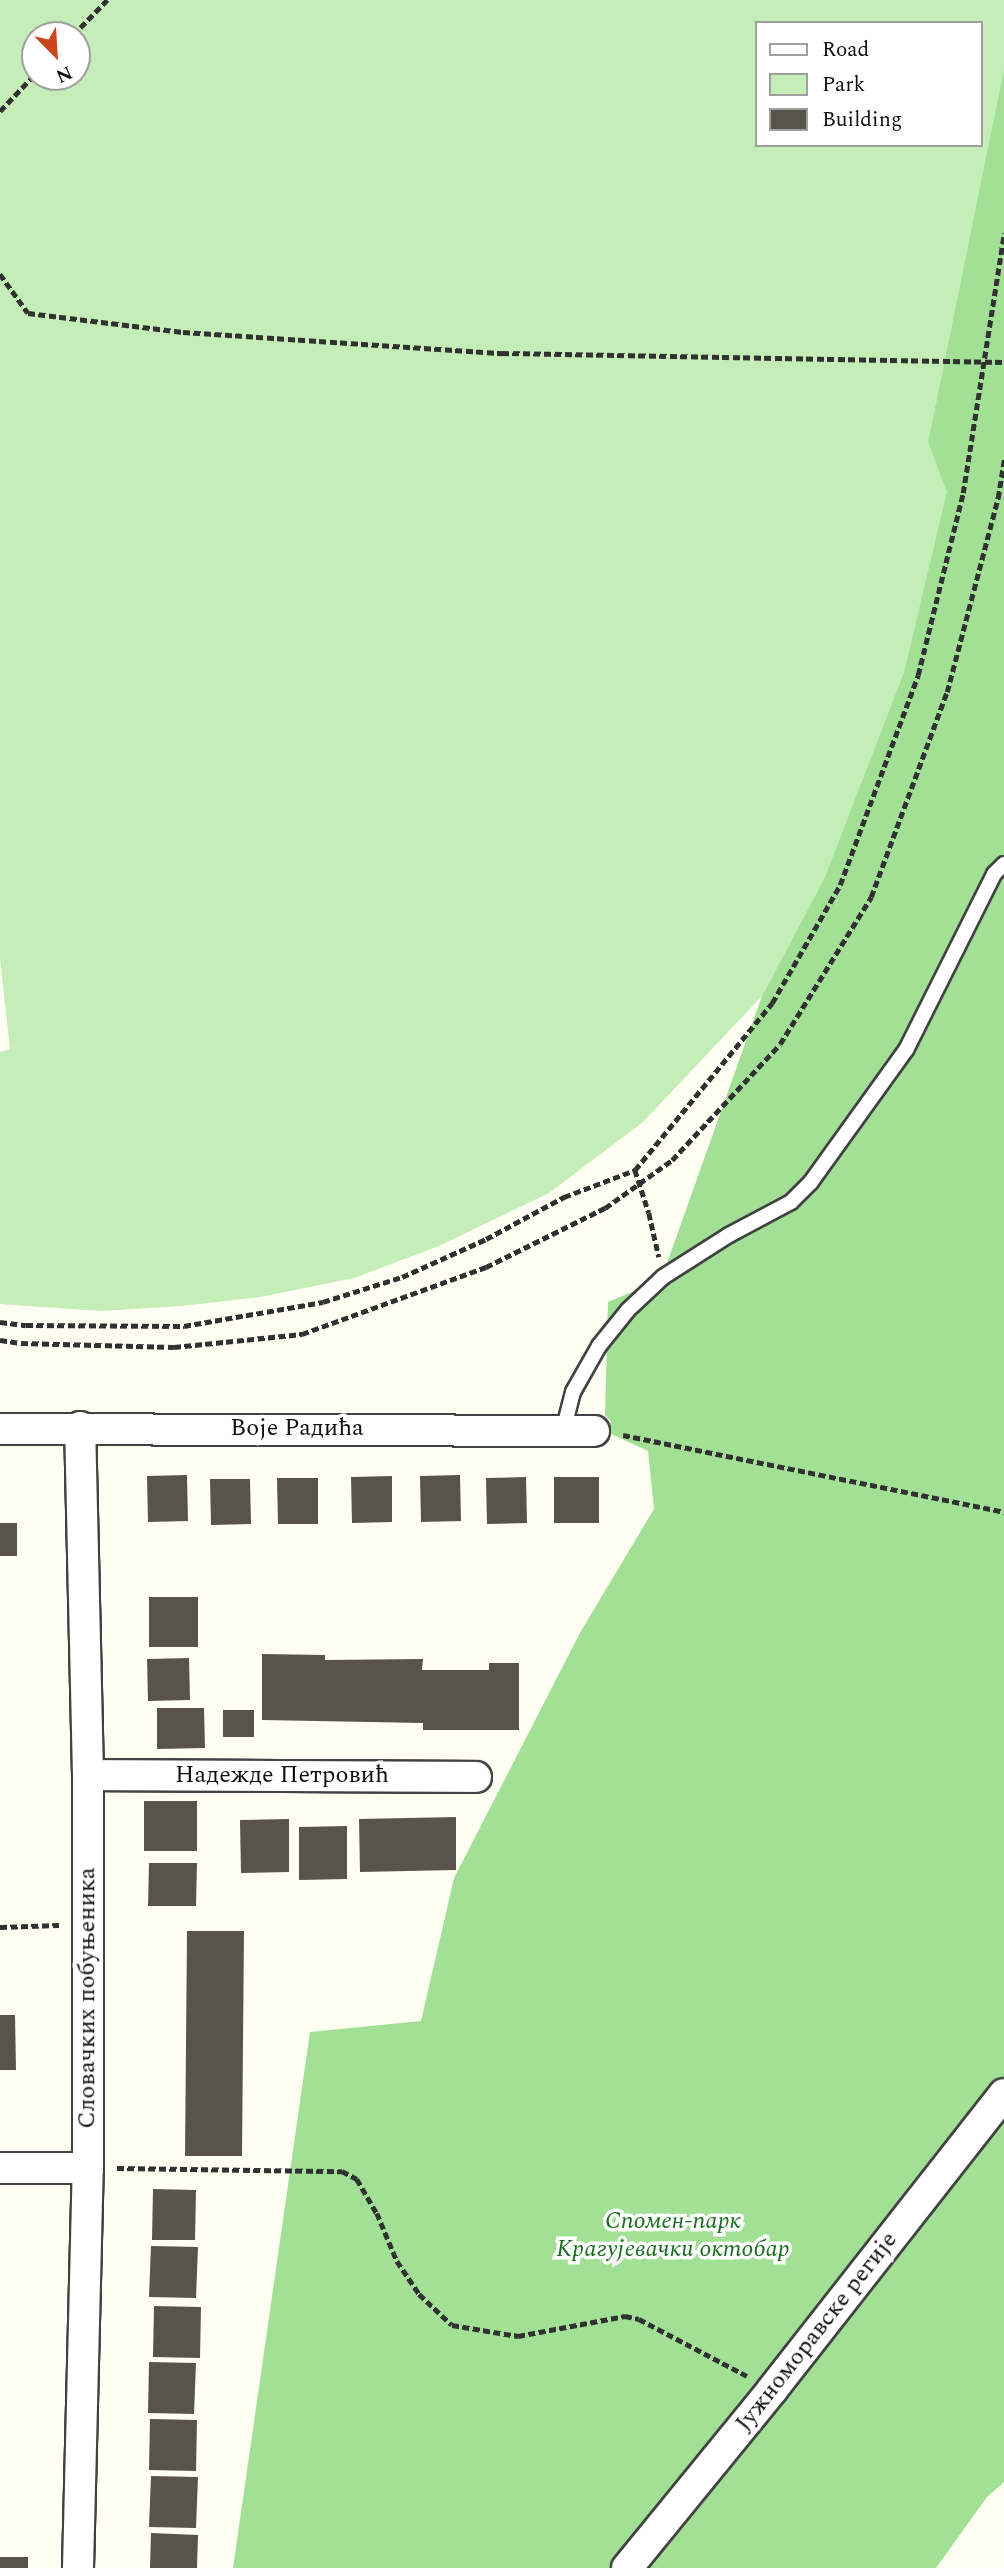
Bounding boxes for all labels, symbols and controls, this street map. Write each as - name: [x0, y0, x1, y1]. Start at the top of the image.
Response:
- north arrow: [21, 21, 91, 91]
- legend: [755, 21, 983, 147]
- text: Road: [822, 34, 869, 66]
- text: N: [51, 57, 77, 90]
- text: Park: [822, 69, 865, 101]
- text: Building: [822, 104, 902, 136]
- street label: Воје Радића: [230, 1415, 364, 1443]
- street label: Надежде Петровић: [175, 1762, 389, 1790]
- street label: Словачких побуњеника: [74, 1867, 102, 2129]
- park label: Спомен-парк Крагујевачки октобар: [556, 2208, 790, 2264]
- street label: Јужноморавске регије: [730, 2226, 904, 2438]

